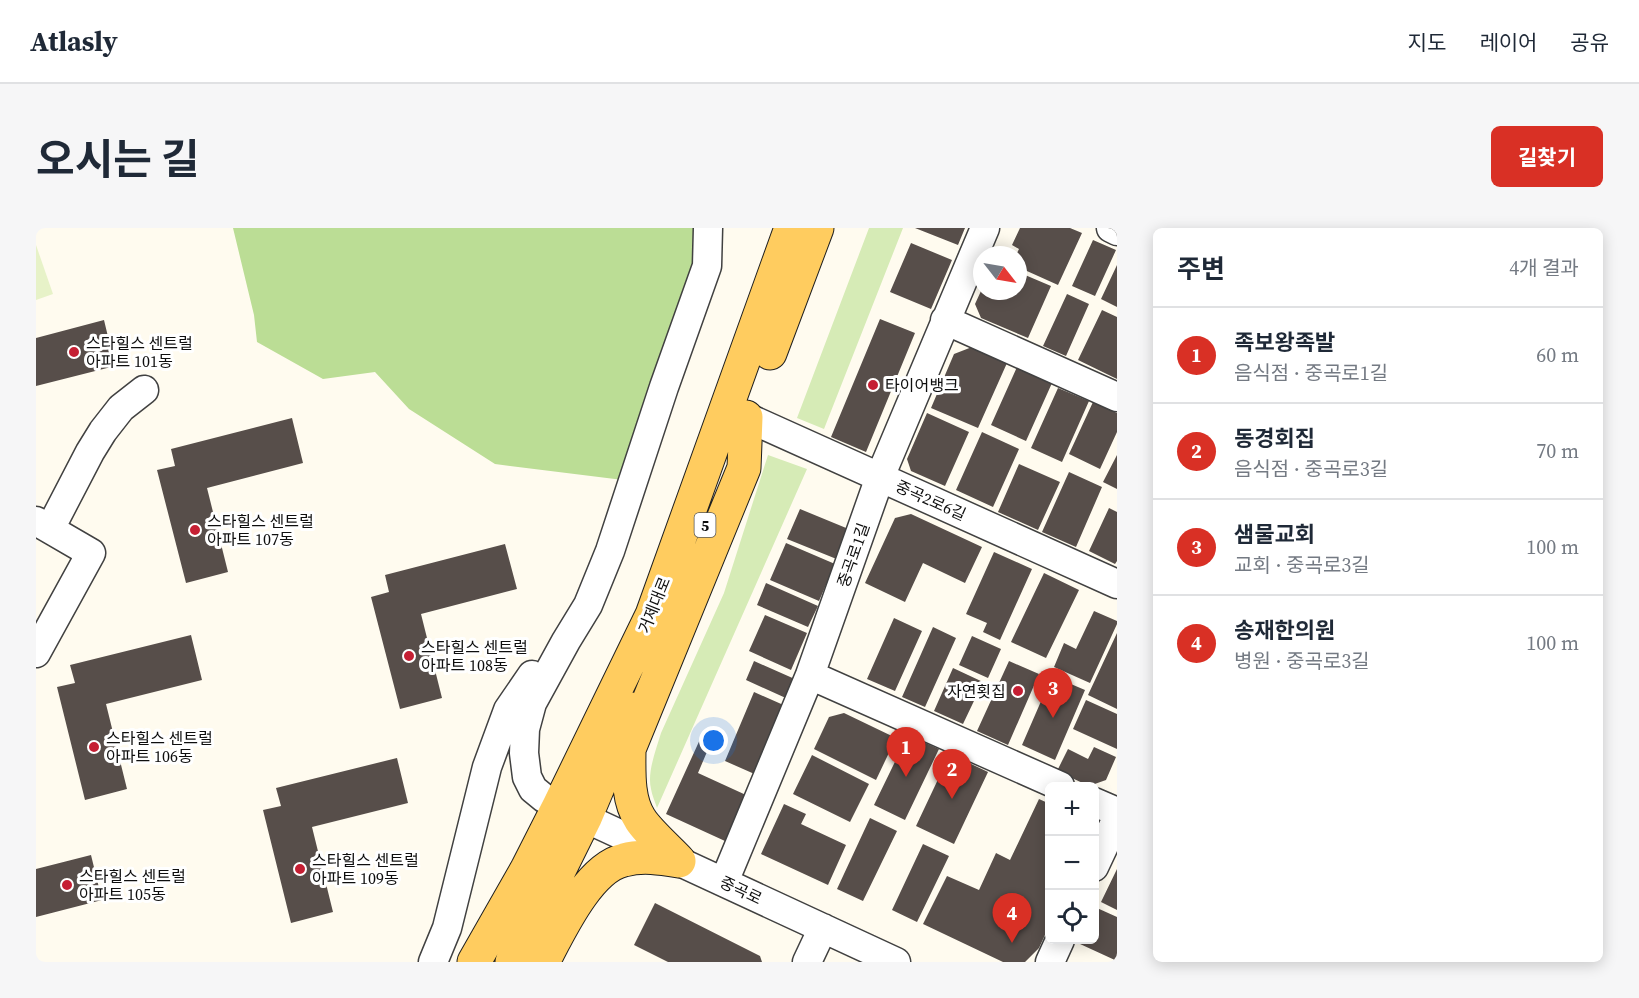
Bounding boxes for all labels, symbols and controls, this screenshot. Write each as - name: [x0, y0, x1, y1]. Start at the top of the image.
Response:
- text: Atlasly: [30, 22, 118, 60]
- text: 지도: [1408, 28, 1446, 57]
- text: 레이어: [1479, 28, 1537, 57]
- text: 공유: [1570, 28, 1609, 57]
- button: 길찾기: [1491, 126, 1603, 187]
- text: 오시는 길: [36, 130, 200, 188]
- north arrow: [973, 246, 1027, 300]
- text: 주변: [1177, 251, 1225, 287]
- text: 4개 결과: [1509, 254, 1579, 282]
- text: 족보왕족발: [1234, 327, 1335, 357]
- place label: 스타힐스 센트럴 아파트 101동: [86, 332, 193, 372]
- text: 1: [1191, 341, 1202, 369]
- text: 60 m: [1536, 341, 1579, 369]
- marker: 스타힐스 센트럴 아파트 101동: [67, 345, 81, 359]
- text: 음식점 · 중곡로1길: [1234, 359, 1388, 387]
- place label: 타이어뱅크: [885, 374, 959, 396]
- marker: 타이어뱅크: [866, 378, 880, 392]
- text: 동경회집: [1234, 423, 1315, 453]
- text: 2: [1191, 437, 1202, 465]
- text: 70 m: [1536, 437, 1579, 465]
- text: 음식점 · 중곡로3길: [1234, 455, 1388, 483]
- street label: 중곡2로6길: [892, 475, 970, 525]
- place label: 스타힐스 센트럴 아파트 107동: [207, 510, 314, 550]
- road number: 5: [694, 513, 716, 537]
- text: 샘물교회: [1234, 519, 1315, 549]
- street label: 중곡로1길: [832, 520, 874, 590]
- marker: 스타힐스 센트럴 아파트 107동: [188, 523, 202, 537]
- text: 3: [1191, 533, 1202, 561]
- text: 100 m: [1526, 533, 1579, 561]
- text: 교회 · 중곡로3길: [1234, 551, 1370, 579]
- street label: 거제대로: [633, 573, 675, 636]
- text: 송재한의원: [1234, 615, 1335, 645]
- text: 4: [1191, 629, 1202, 657]
- text: 100 m: [1526, 629, 1579, 657]
- place label: 스타힐스 센트럴 아파트 108동: [421, 636, 528, 676]
- text: 병원 · 중곡로3길: [1234, 647, 1370, 675]
- marker: 스타힐스 센트럴 아파트 108동: [402, 649, 416, 663]
- pin: 3: [1034, 668, 1072, 718]
- place label: 자연횟집: [947, 680, 1006, 702]
- marker: 자연횟집: [1011, 684, 1025, 698]
- your location: [699, 726, 728, 755]
- place label: 스타힐스 센트럴 아파트 106동: [106, 727, 213, 767]
- pin: 1: [886, 728, 926, 777]
- marker: 스타힐스 센트럴 아파트 106동: [87, 740, 101, 754]
- pin: 2: [932, 750, 972, 799]
- map controls: [1045, 782, 1099, 944]
- button: +: [1045, 782, 1099, 836]
- button: −: [1045, 836, 1099, 890]
- place label: 스타힐스 센트럴 아파트 109동: [312, 849, 419, 889]
- marker: 스타힐스 센트럴 아파트 109동: [293, 862, 307, 876]
- place label: 스타힐스 센트럴 아파트 105동: [79, 865, 186, 905]
- street label: 중곡로: [716, 871, 766, 909]
- marker: 스타힐스 센트럴 아파트 105동: [60, 878, 74, 892]
- button: locate: [1045, 890, 1099, 944]
- pin: 4: [992, 894, 1032, 943]

